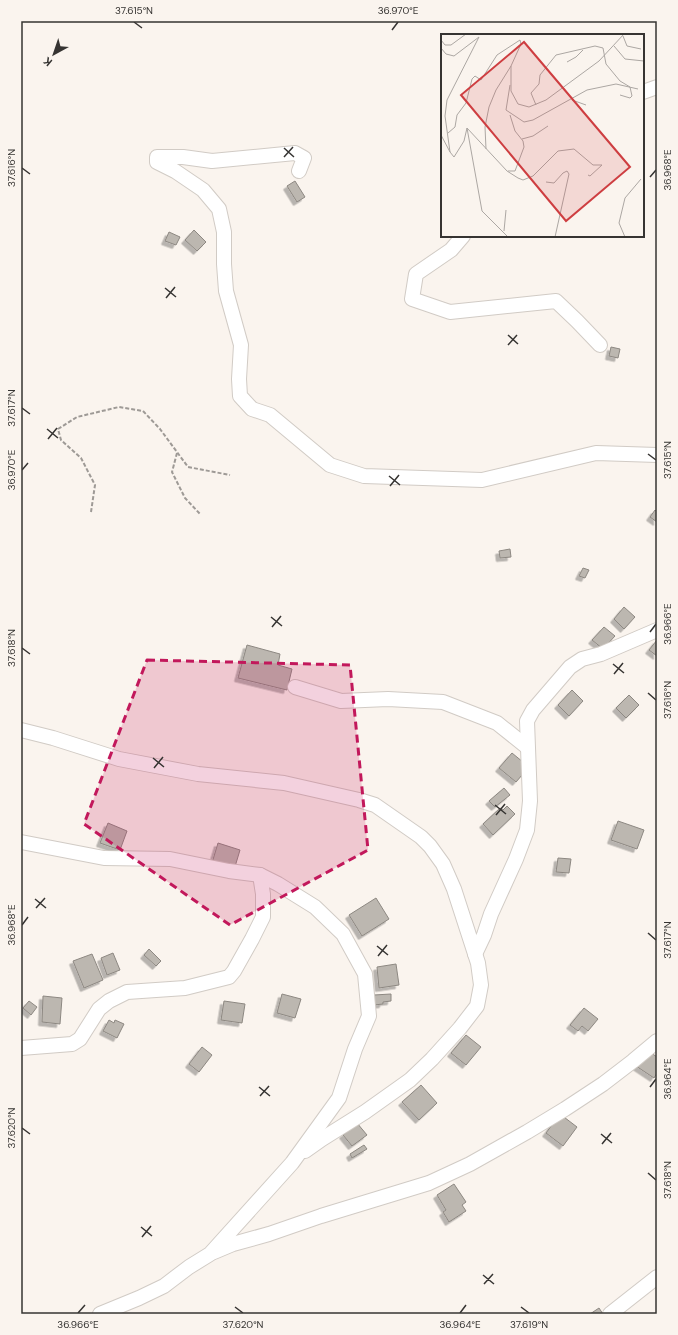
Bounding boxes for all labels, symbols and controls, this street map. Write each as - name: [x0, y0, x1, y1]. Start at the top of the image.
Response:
- text: 37.615°N: [115, 4, 153, 17]
- text: 36.970°E: [378, 4, 419, 17]
- north arrow: [34, 34, 74, 74]
- inset map: [441, 34, 644, 237]
- text: K: [40, 54, 55, 69]
- text: 37.616°N: [5, 149, 18, 187]
- text: 36.968°E: [661, 149, 674, 191]
- text: 37.617°N: [5, 389, 18, 427]
- text: 37.615°N: [661, 441, 674, 479]
- text: 36.970°E: [5, 449, 18, 490]
- text: 36.966°E: [661, 603, 674, 645]
- text: 37.618°N: [5, 629, 18, 667]
- text: 37.616°N: [661, 681, 674, 719]
- text: 36.968°E: [5, 904, 18, 946]
- text: 37.617°N: [661, 921, 674, 959]
- text: 36.964°E: [661, 1058, 674, 1100]
- text: 37.620°N: [5, 1107, 18, 1149]
- text: 37.618°N: [661, 1161, 674, 1199]
- text: 36.966°E: [57, 1318, 99, 1331]
- text: 37.620°N: [222, 1318, 264, 1331]
- text: 36.964°E: [439, 1318, 481, 1331]
- text: 37.619°N: [510, 1318, 548, 1331]

